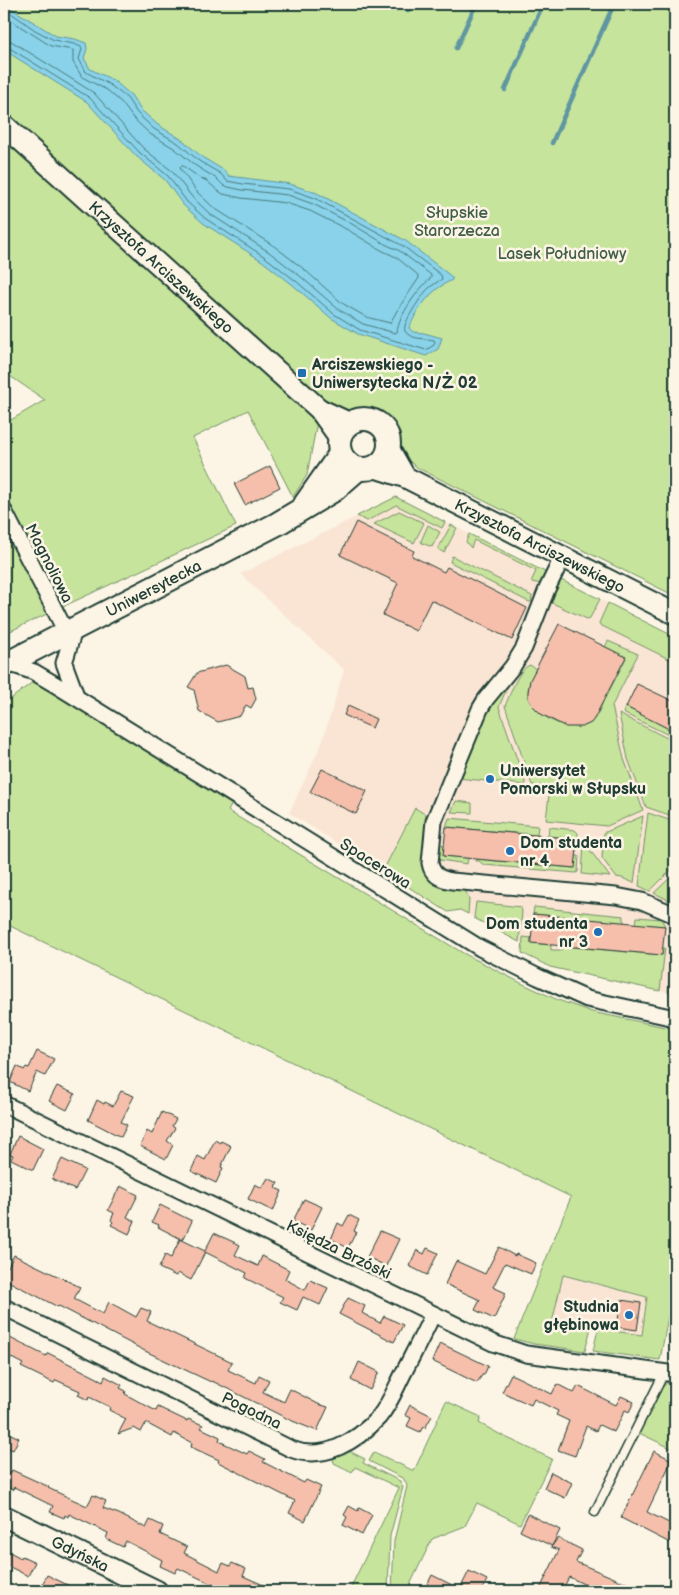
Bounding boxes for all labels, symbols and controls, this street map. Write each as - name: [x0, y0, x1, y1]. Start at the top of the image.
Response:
- street label: Krzysztofa Arciszewskiego: [84, 198, 237, 338]
- park label: Słupskie Starorzecza: [414, 204, 500, 241]
- park label: Lasek Południowy: [497, 245, 627, 264]
- place label: Arciszewskiego - Uniwersytecka N/Ż 02: [311, 356, 478, 393]
- marker: Arciszewskiego - Uniwersytecka N/Ż 02: [296, 367, 308, 379]
- street label: Krzysztofa Arciszewskiego: [451, 496, 628, 598]
- street label: Magnoliowa: [21, 521, 77, 606]
- street label: Uniwersytecka: [103, 557, 205, 622]
- place label: Uniwersytet Pomorski w Słupsku: [500, 762, 646, 799]
- marker: Uniwersytet Pomorski w Słupsku: [484, 773, 496, 785]
- place label: Dom studenta nr 4: [520, 834, 622, 871]
- street label: Spacerowa: [336, 835, 414, 894]
- marker: Dom studenta nr 4: [504, 845, 516, 857]
- place label: Dom studenta nr 3: [486, 915, 588, 952]
- marker: Dom studenta nr 3: [592, 926, 604, 938]
- street label: Księdza Brzóski: [283, 1217, 394, 1284]
- place label: Studnia głębinowa: [544, 1298, 619, 1335]
- marker: Studnia głębinowa: [623, 1309, 635, 1321]
- street label: Pogodna: [218, 1389, 284, 1434]
- street label: Gdyńska: [48, 1533, 112, 1577]

